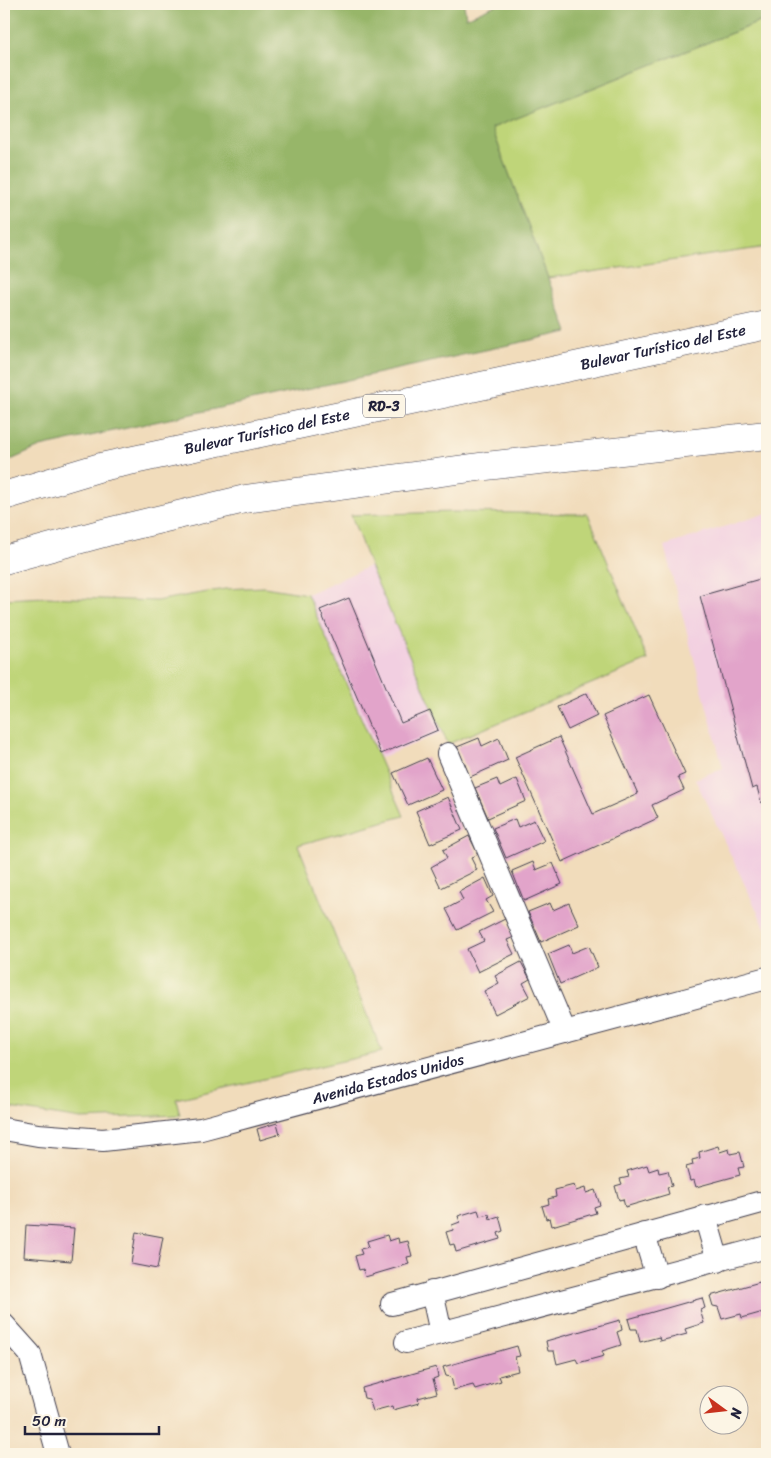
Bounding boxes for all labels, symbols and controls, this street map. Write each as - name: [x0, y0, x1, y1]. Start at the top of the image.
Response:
- street label: Bulevar Turístico del Este: [578, 317, 749, 377]
- road number: RD-3: [363, 394, 405, 418]
- street label: Bulevar Turístico del Este: [182, 401, 353, 462]
- street label: Avenida Estados Unidos: [308, 1046, 467, 1112]
- north arrow: [698, 1386, 748, 1436]
- scale bar: [25, 1403, 159, 1435]
- text: N: [723, 1404, 750, 1421]
- text: 50 m: [32, 1408, 67, 1434]

